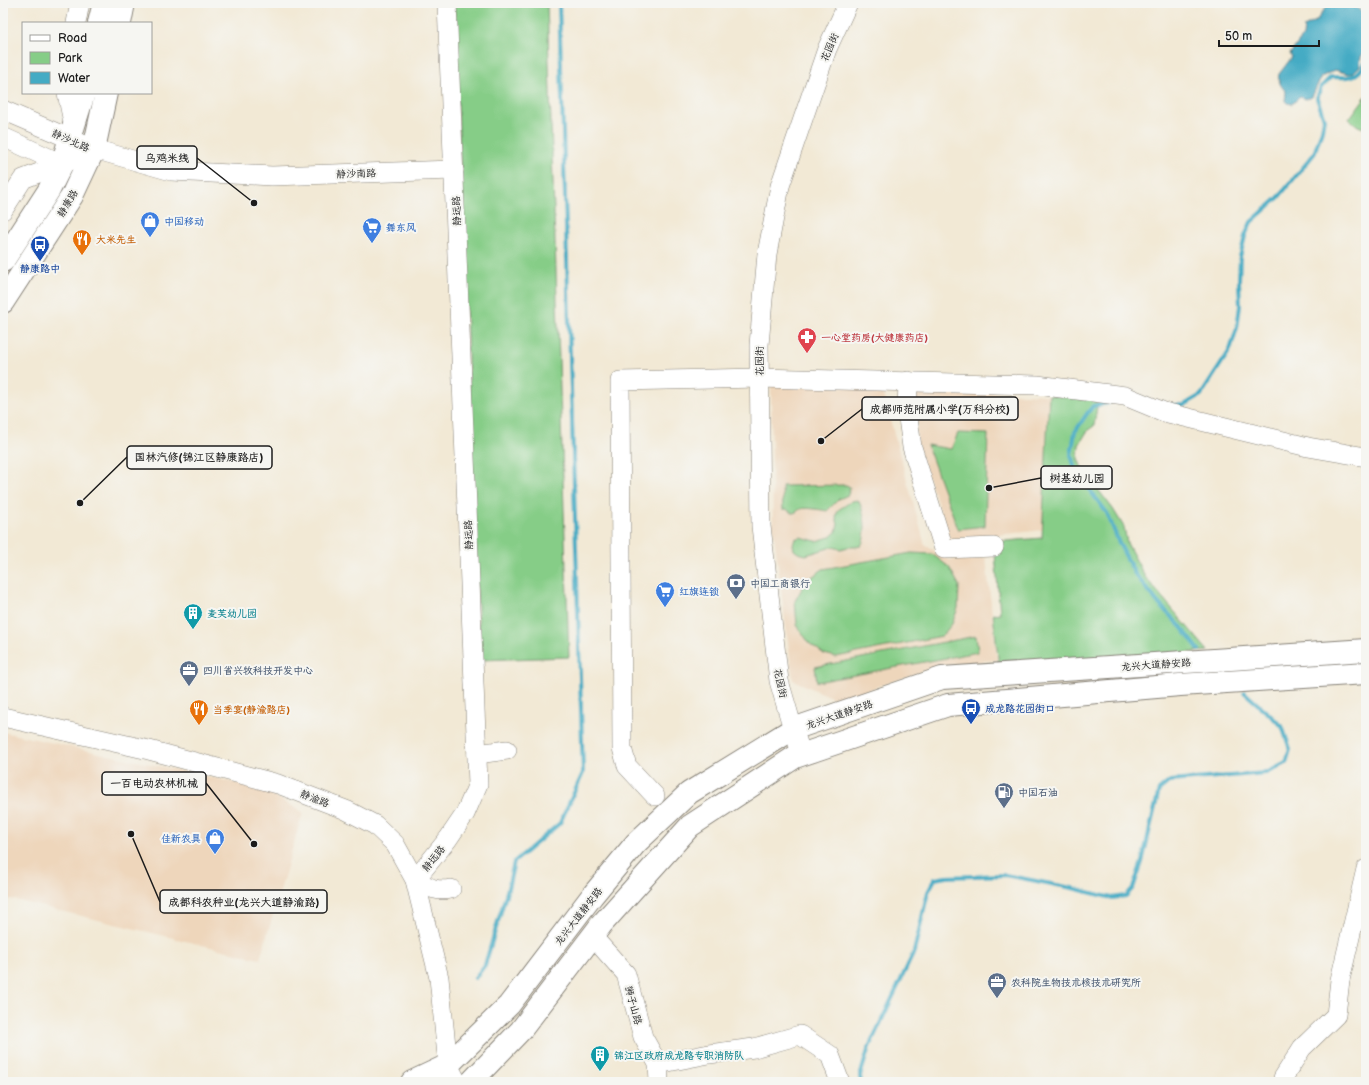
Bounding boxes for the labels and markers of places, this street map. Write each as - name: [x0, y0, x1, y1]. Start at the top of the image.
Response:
- callout: 乌鸡米线: [137, 146, 197, 169]
- shop icon: 中国移动: [139, 210, 161, 238]
- place label: 中国移动: [164, 216, 204, 228]
- supermarket icon: 舞东风: [361, 216, 383, 244]
- place label: 舞东风: [386, 222, 416, 234]
- restaurant icon: 大米先生: [71, 228, 93, 256]
- bus stop icon: 静康路中: [29, 234, 51, 262]
- place label: 大米先生: [96, 234, 136, 246]
- place label: 静康路中: [20, 263, 60, 275]
- pharmacy icon: 一心堂药房(大健康药店): [796, 326, 818, 354]
- place label: 一心堂药房(大健康药店): [821, 332, 928, 344]
- callout: 成都师范附属小学(万科分校): [862, 397, 1018, 420]
- callout: 国林汽修(锦江区静康路店): [127, 446, 272, 469]
- callout: 树基幼儿园: [1041, 466, 1112, 489]
- bank icon: 中国工商银行: [725, 572, 747, 600]
- place label: 中国工商银行: [750, 578, 810, 590]
- supermarket icon: 红旗连锁: [654, 580, 676, 608]
- place label: 红旗连锁: [679, 586, 719, 598]
- building icon: 麦芙幼儿园: [182, 602, 204, 630]
- place label: 麦芙幼儿园: [207, 608, 257, 620]
- office icon: 四川省兴牧科技开发中心: [178, 659, 200, 687]
- place label: 四川省兴牧科技开发中心: [203, 665, 313, 677]
- bus stop icon: 成龙路花园街口: [960, 697, 982, 725]
- restaurant icon: 当季宴(静渝路店): [188, 698, 210, 726]
- place label: 成龙路花园街口: [985, 703, 1055, 715]
- place label: 当季宴(静渝路店): [213, 704, 290, 716]
- callout: 一百电动农林机械: [102, 772, 206, 795]
- fuel station icon: 中国石油: [993, 781, 1015, 809]
- place label: 中国石油: [1018, 787, 1058, 799]
- shop icon: 佳新农具: [204, 827, 226, 855]
- place label: 佳新农具: [161, 833, 201, 845]
- callout: 成都科农种业(龙兴大道静渝路): [160, 890, 327, 913]
- office icon: 农科院生物技术核技术研究所: [986, 971, 1008, 999]
- place label: 农科院生物技术核技术研究所: [1011, 977, 1141, 989]
- building icon: 锦江区政府成龙路专职消防队: [589, 1044, 611, 1072]
- place label: 锦江区政府成龙路专职消防队: [614, 1050, 744, 1062]

